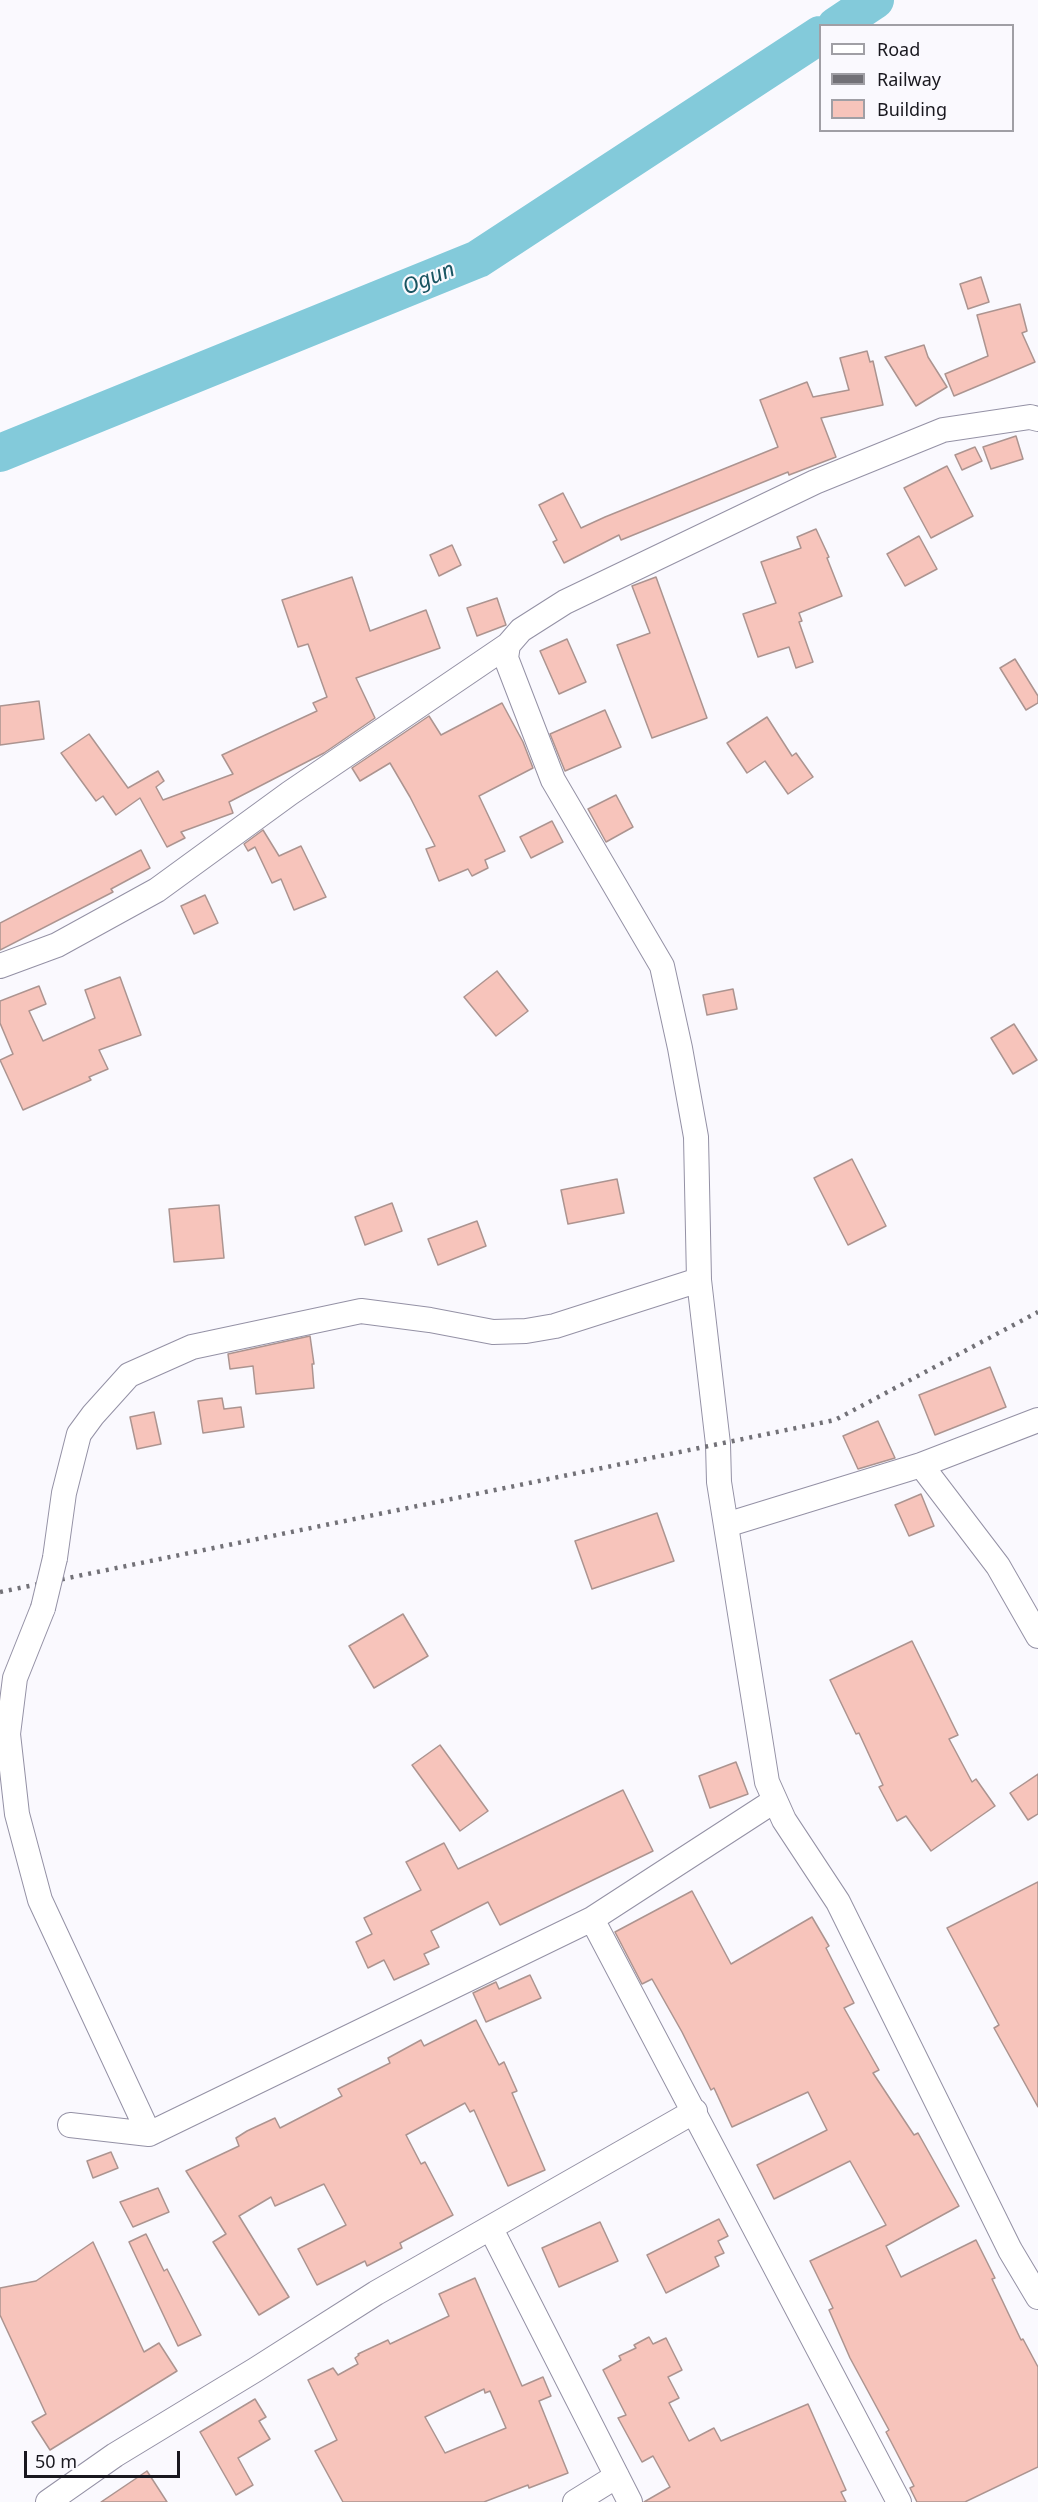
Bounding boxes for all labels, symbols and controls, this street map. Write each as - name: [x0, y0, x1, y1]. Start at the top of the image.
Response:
- legend: [819, 24, 1014, 132]
- text: Road: [877, 37, 920, 61]
- text: Railway: [877, 67, 941, 91]
- text: Building: [877, 97, 947, 121]
- water label: Ogun: [399, 257, 459, 301]
- scale bar: [27, 2439, 183, 2477]
- text: 50 m: [35, 2449, 77, 2473]

